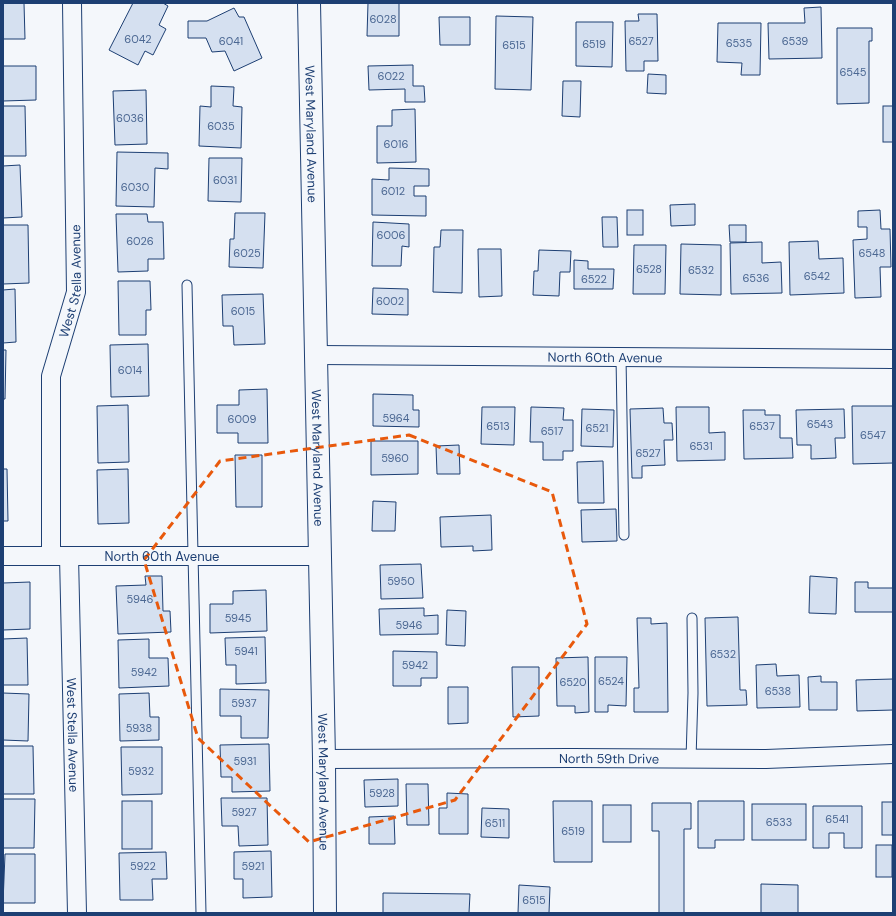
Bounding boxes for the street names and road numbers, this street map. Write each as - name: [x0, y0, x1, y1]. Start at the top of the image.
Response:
- street label: West Maryland Avenue: [302, 65, 321, 203]
- street label: West Stella Avenue: [54, 224, 85, 339]
- street label: North 60th Avenue: [547, 348, 663, 366]
- street label: West Maryland Avenue: [308, 389, 328, 527]
- street label: North 60th Avenue: [105, 548, 219, 565]
- street label: West Stella Avenue: [63, 677, 83, 792]
- street label: West Maryland Avenue: [315, 713, 333, 851]
- street label: North 59th Drive: [559, 749, 659, 767]

